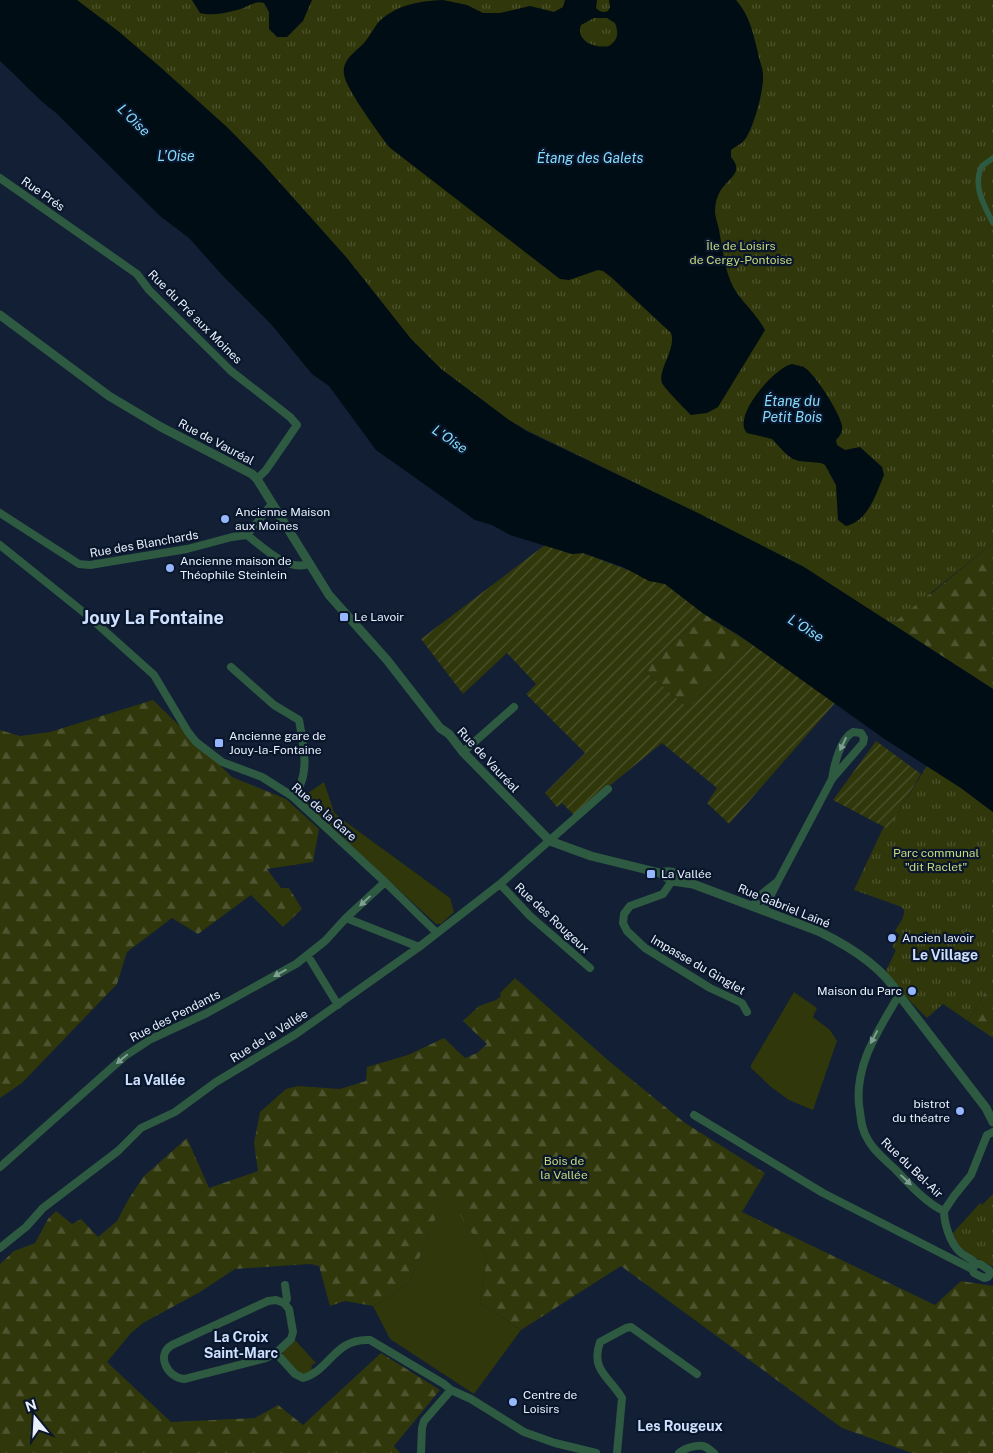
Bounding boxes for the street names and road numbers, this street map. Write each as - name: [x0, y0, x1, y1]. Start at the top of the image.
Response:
- street label: Rue Prés: [19, 174, 67, 214]
- street label: Rue du Pré aux Moines: [145, 267, 245, 367]
- street label: Rue de Vauréal: [176, 416, 257, 468]
- street label: Rue des Blanchards: [88, 528, 200, 560]
- street label: Rue de Vauréal: [454, 725, 522, 796]
- street label: Rue de la Gare: [289, 780, 359, 844]
- street label: Rue des Rougeux: [512, 880, 592, 956]
- street label: Rue Gabriel Lainé: [736, 881, 832, 931]
- street label: Impasse du Ginglet: [648, 932, 748, 998]
- street label: Rue des Pendants: [127, 987, 223, 1045]
- street label: Rue de la Vallée: [228, 1006, 310, 1065]
- street label: Rue du Bel-Air: [878, 1135, 946, 1201]

